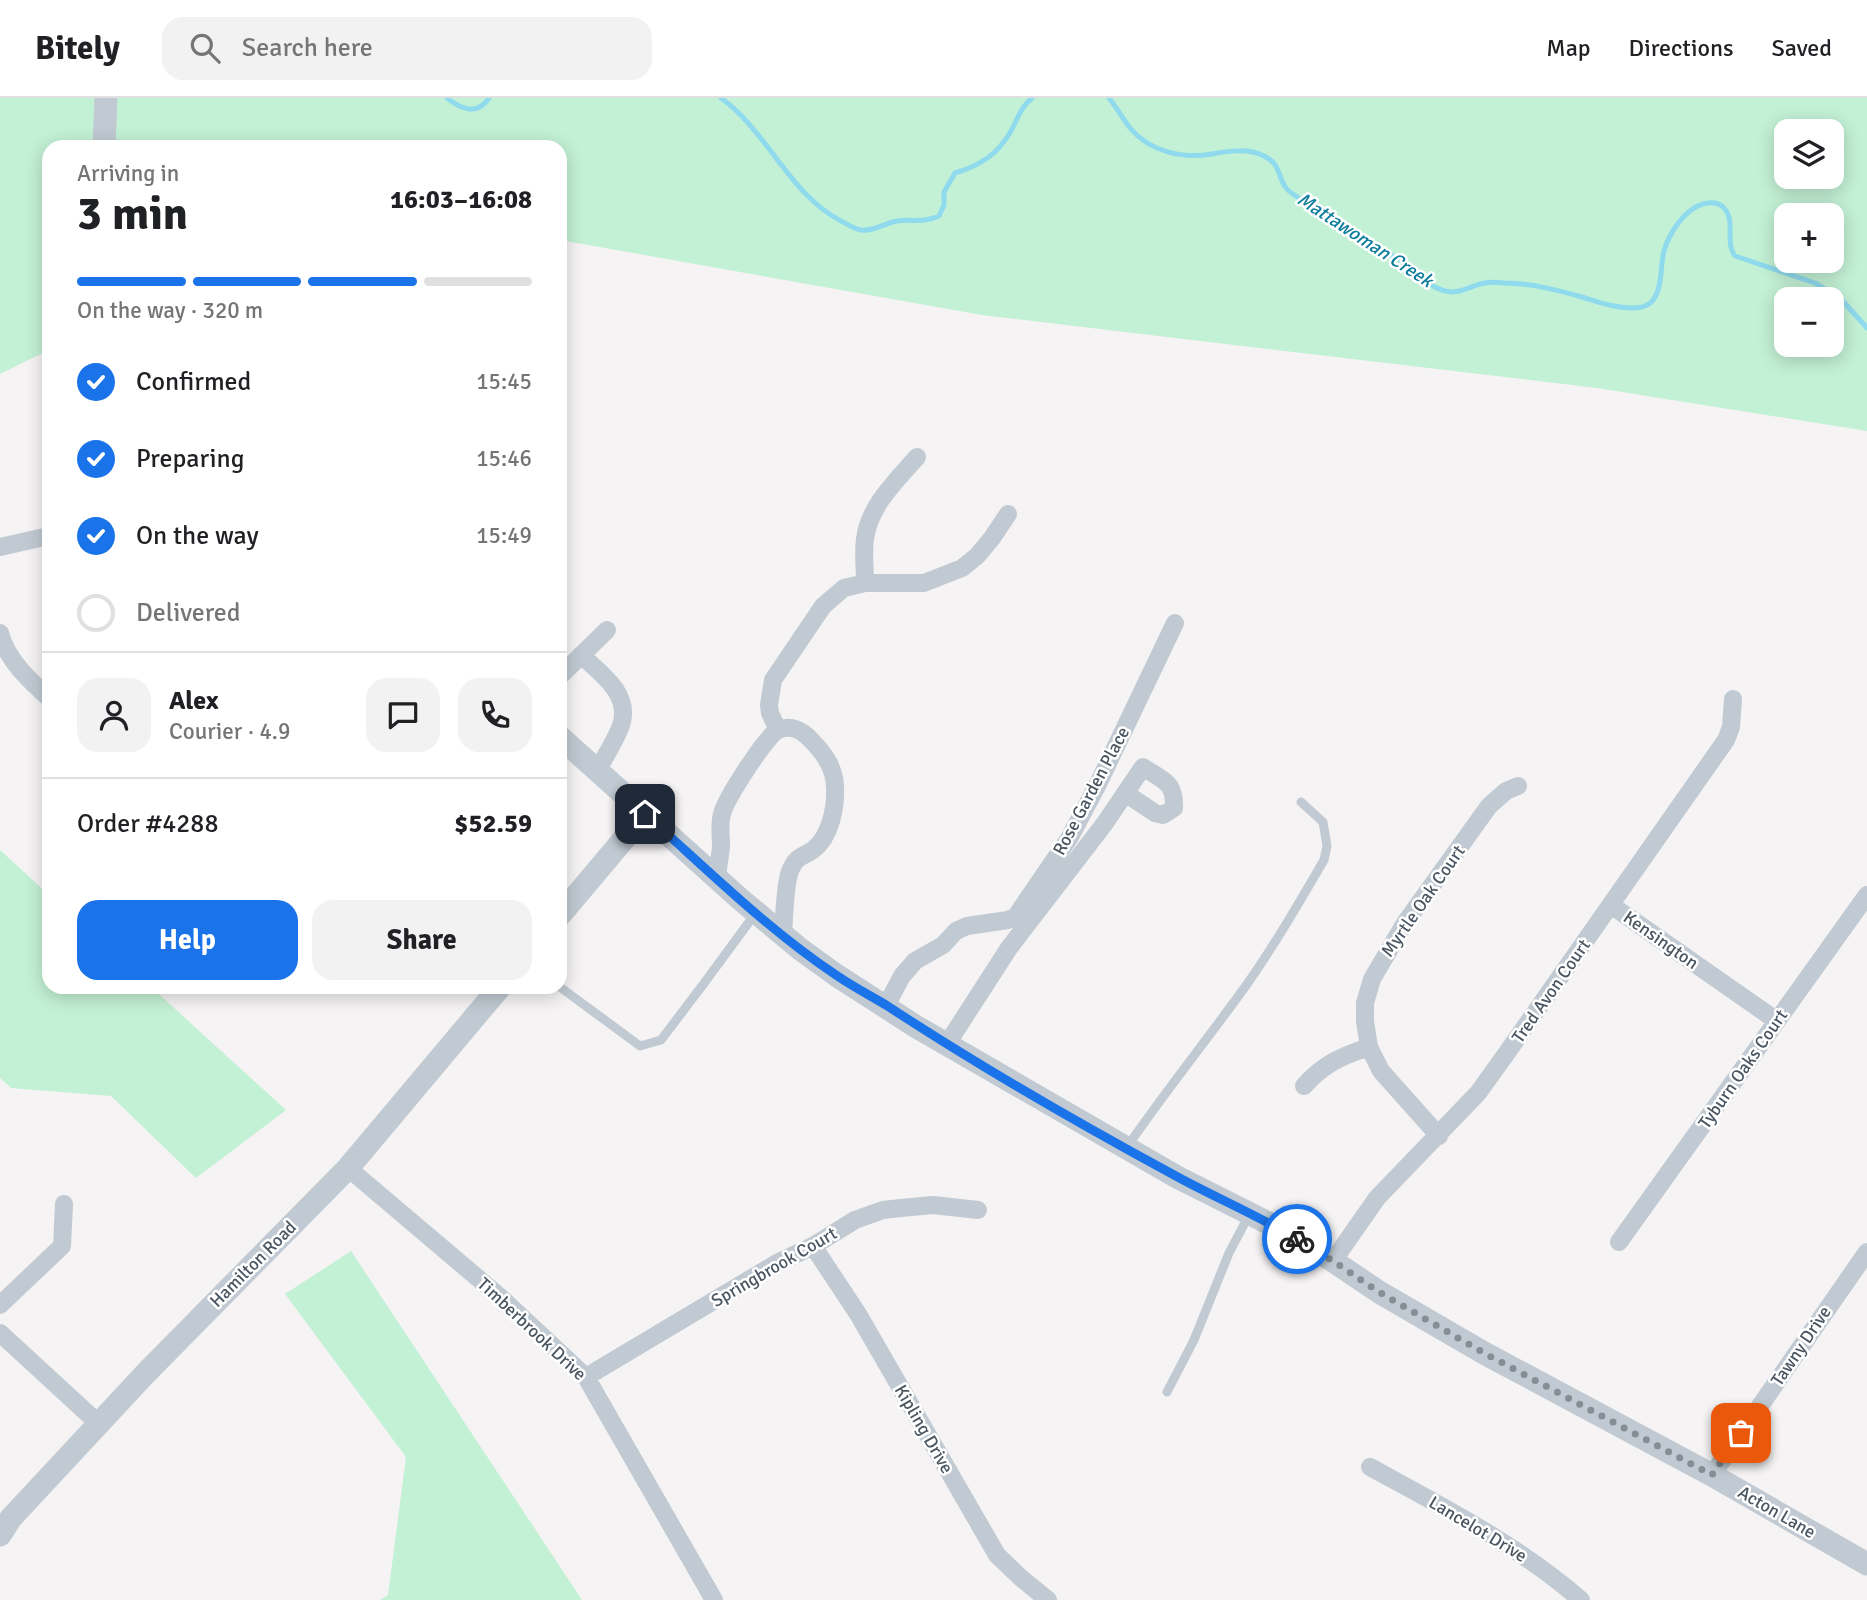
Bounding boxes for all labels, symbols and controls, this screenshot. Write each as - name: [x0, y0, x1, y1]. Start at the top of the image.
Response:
- search box: [162, 17, 652, 80]
- text: Bitely: [35, 28, 120, 69]
- icon: search: [186, 29, 224, 67]
- text: Search here: [242, 32, 373, 64]
- text: Map: [1546, 33, 1591, 63]
- text: Directions: [1629, 33, 1734, 63]
- text: Saved: [1772, 33, 1832, 63]
- map controls: [1774, 119, 1844, 357]
- button: layers: [1774, 119, 1844, 189]
- text: Arriving in: [77, 159, 179, 188]
- text: 16:03–16:08: [390, 184, 532, 216]
- text: 3 min: [77, 186, 188, 242]
- water label: Mattawoman Creek: [1293, 187, 1439, 294]
- button: +: [1774, 203, 1844, 273]
- button: −: [1774, 287, 1844, 357]
- text: On the way · 320 m: [77, 296, 263, 325]
- icon: check: [77, 363, 115, 401]
- text: Confirmed: [136, 366, 251, 398]
- text: 15:45: [476, 367, 532, 396]
- icon: check: [77, 440, 115, 478]
- text: Preparing: [136, 443, 244, 475]
- text: 15:46: [476, 444, 532, 473]
- icon: check: [77, 517, 115, 555]
- text: On the way: [136, 520, 259, 552]
- text: 15:49: [476, 521, 532, 550]
- text: Delivered: [136, 597, 241, 629]
- button: person: [77, 678, 151, 752]
- button: chat: [366, 678, 440, 752]
- button: phone: [458, 678, 532, 752]
- text: Alex: [169, 685, 219, 717]
- text: Courier · 4.9: [169, 717, 290, 746]
- street label: Rose Garden Place: [1048, 723, 1134, 859]
- pin: [615, 784, 675, 844]
- icon: home: [626, 795, 664, 833]
- text: Order #4288: [77, 808, 218, 840]
- text: $52.59: [454, 808, 532, 840]
- street label: Myrtle Oak Court: [1376, 841, 1470, 961]
- button: Help: [77, 900, 298, 980]
- button: Share: [312, 900, 532, 980]
- street label: Kensington: [1619, 906, 1703, 974]
- street label: Tred Avon Court: [1507, 935, 1595, 1047]
- street label: Tyburn Oaks Court: [1694, 1005, 1792, 1133]
- courier: [1262, 1204, 1332, 1274]
- street label: Hamilton Road: [205, 1216, 301, 1312]
- icon: bike: [1278, 1220, 1316, 1258]
- street label: Springbrook Court: [707, 1222, 841, 1312]
- street label: Timberbrook Drive: [473, 1273, 591, 1385]
- street label: Tawny Drive: [1766, 1302, 1836, 1390]
- street label: Kipling Drive: [890, 1381, 958, 1477]
- pin: [1711, 1403, 1771, 1463]
- icon: bag: [1722, 1414, 1760, 1452]
- street label: Acton Lane: [1734, 1481, 1820, 1543]
- street label: Lancelot Drive: [1425, 1491, 1531, 1567]

